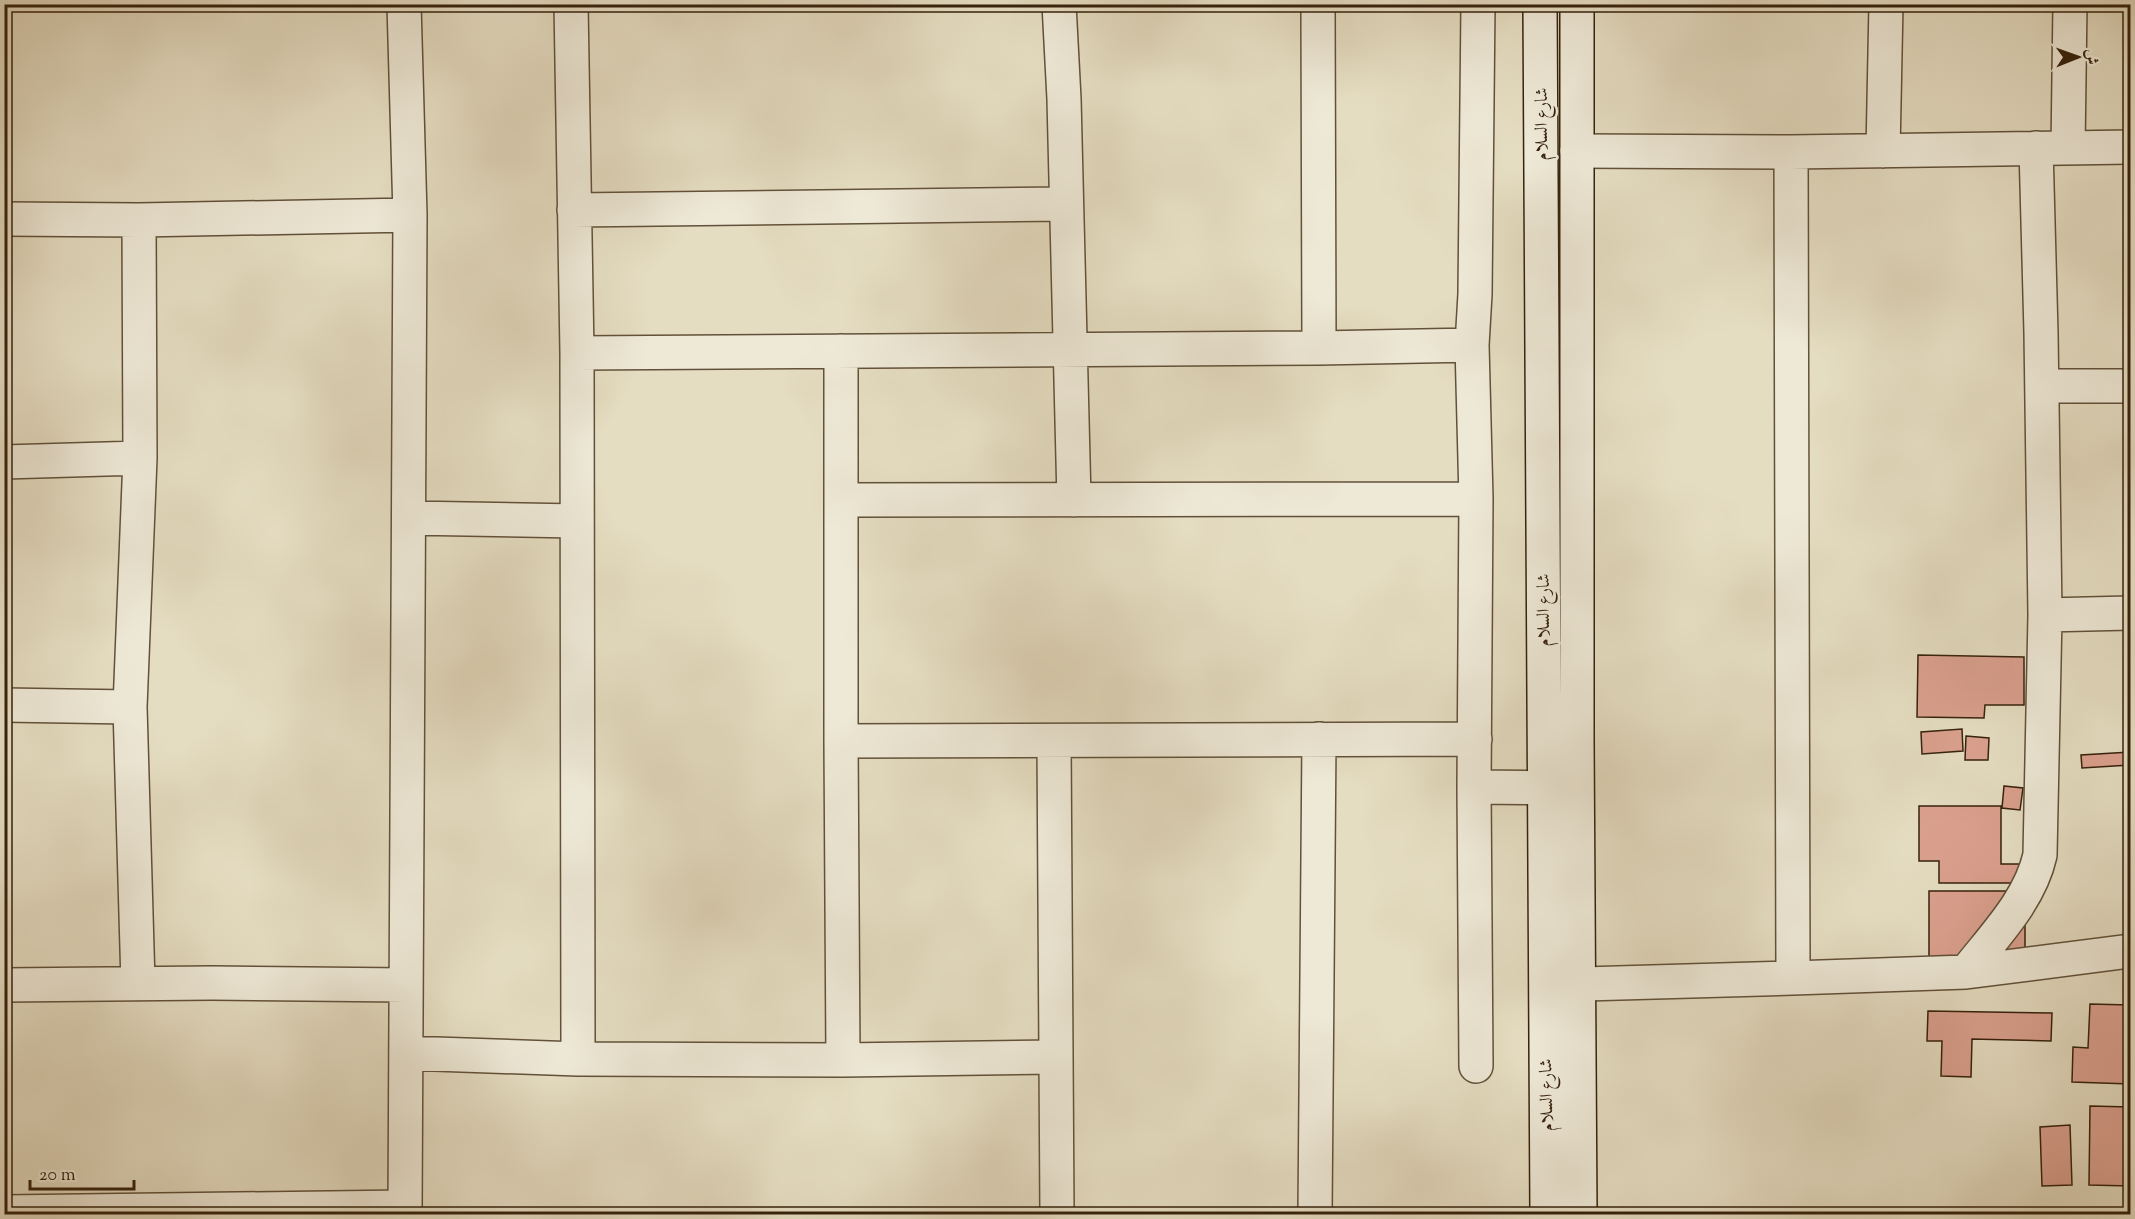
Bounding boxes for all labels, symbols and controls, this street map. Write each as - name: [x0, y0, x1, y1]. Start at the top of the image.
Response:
- north arrow: [2048, 27, 2108, 87]
- text: ش: [2079, 49, 2102, 65]
- street label: شارع السلام: [1530, 88, 1557, 160]
- street label: شارع السلام: [1532, 574, 1559, 646]
- street label: شارع السلام: [1534, 1058, 1563, 1132]
- scale bar: [30, 1153, 134, 1191]
- text: 20 m: [39, 1163, 76, 1189]

